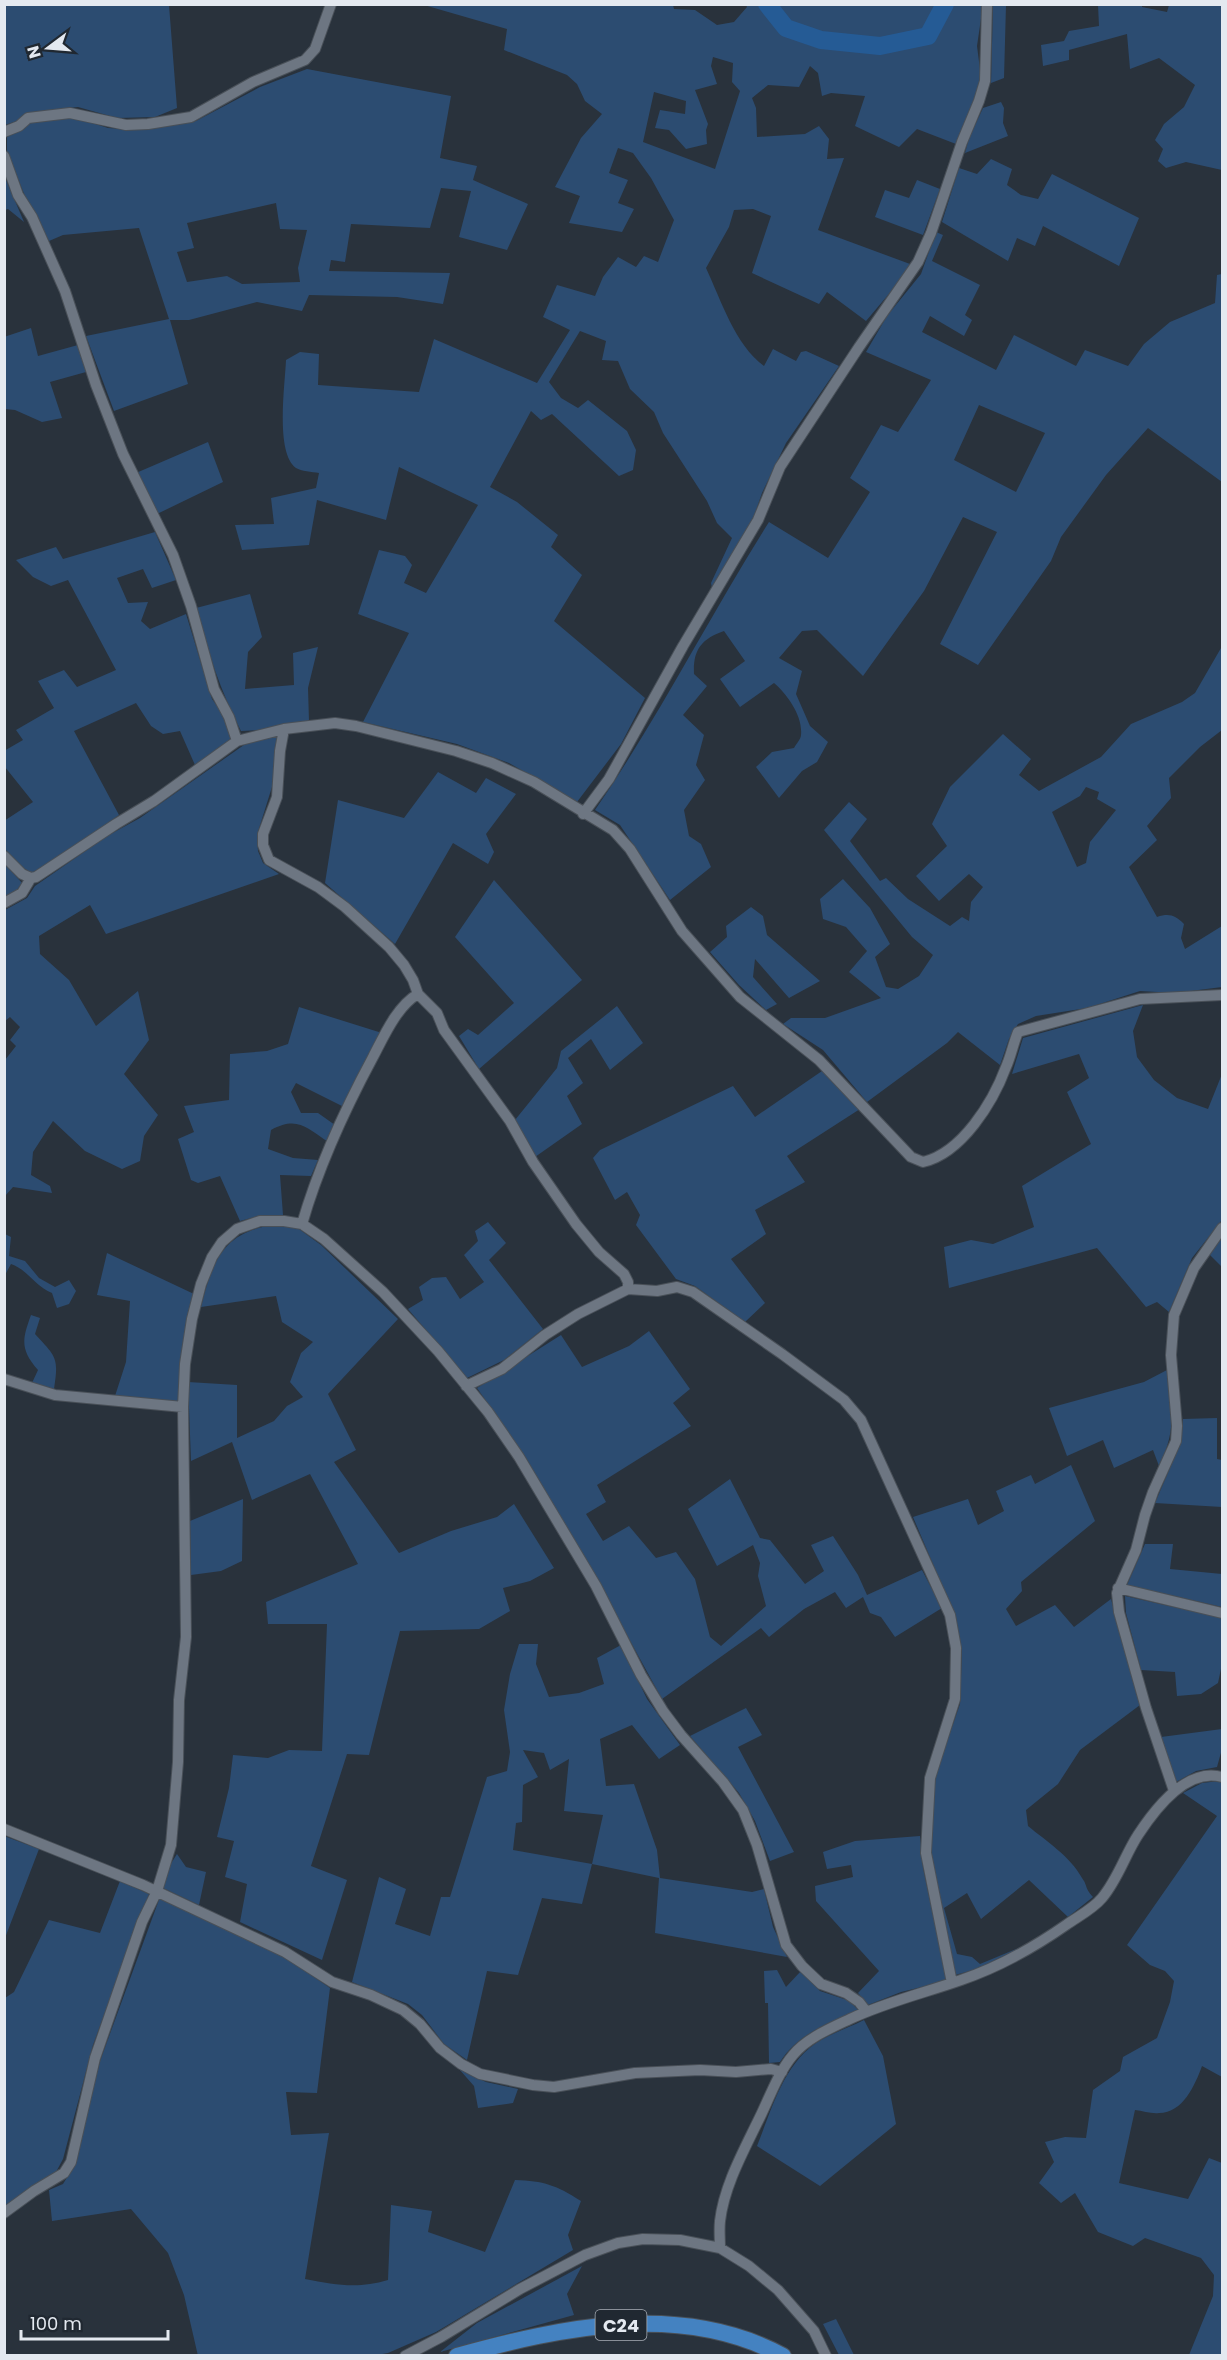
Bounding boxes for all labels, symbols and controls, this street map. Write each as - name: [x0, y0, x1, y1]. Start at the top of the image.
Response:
- north arrow: [18, 18, 78, 78]
- text: N: [21, 43, 47, 61]
- scale bar: [21, 2303, 168, 2341]
- road number: C24: [596, 2310, 646, 2340]
- text: 100 m: [30, 2311, 82, 2336]

